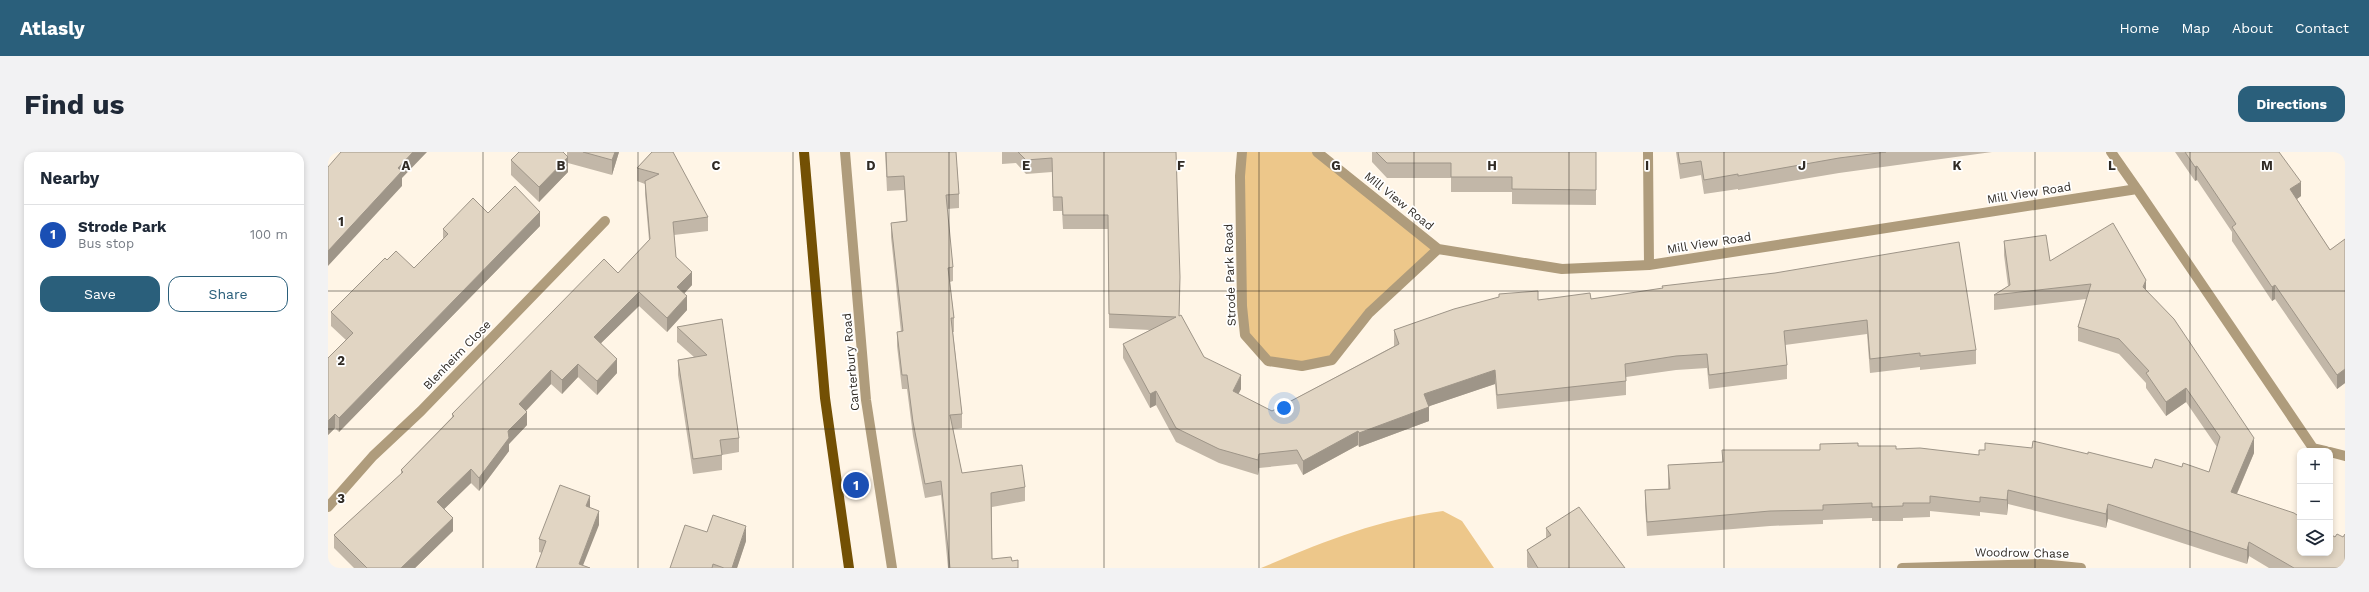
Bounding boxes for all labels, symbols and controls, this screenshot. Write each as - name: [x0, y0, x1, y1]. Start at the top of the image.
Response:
- text: Atlasly: [20, 17, 85, 40]
- text: Home: [2119, 20, 2159, 36]
- text: Map: [2181, 20, 2210, 36]
- text: About: [2232, 20, 2273, 36]
- text: Contact: [2295, 20, 2349, 36]
- button: Directions: [2238, 86, 2345, 122]
- text: Find us: [24, 88, 124, 121]
- text: A: [402, 158, 411, 173]
- text: B: [557, 158, 566, 173]
- text: C: [712, 158, 721, 173]
- text: D: [866, 158, 876, 173]
- text: E: [1022, 158, 1030, 173]
- text: F: [1177, 158, 1185, 173]
- text: G: [1331, 158, 1341, 173]
- text: H: [1487, 158, 1497, 173]
- text: I: [1645, 158, 1649, 173]
- text: J: [1798, 158, 1806, 173]
- text: K: [1952, 158, 1962, 173]
- text: L: [2108, 158, 2116, 173]
- text: M: [2261, 158, 2273, 173]
- text: Nearby: [40, 168, 99, 188]
- street label: Mill View Road: [1362, 169, 1436, 233]
- street label: Mill View Road: [1986, 179, 2072, 207]
- text: 1: [338, 214, 344, 229]
- text: Strode Park: [78, 218, 166, 236]
- street label: Strode Park Road: [1221, 224, 1239, 326]
- text: 1: [50, 227, 56, 242]
- text: 100 m: [250, 227, 288, 242]
- street label: Mill View Road: [1666, 229, 1752, 257]
- text: Bus stop: [78, 236, 134, 251]
- button: Save: [40, 276, 160, 312]
- button: Share: [168, 276, 288, 312]
- street label: Canterbury Road: [840, 312, 862, 412]
- street label: Blenheim Close: [420, 317, 494, 393]
- text: 2: [337, 353, 345, 368]
- your location: [1274, 398, 1294, 418]
- map controls: [2297, 448, 2333, 556]
- button: +: [2297, 448, 2333, 484]
- pin: 1: [843, 470, 869, 500]
- button: −: [2297, 484, 2333, 520]
- text: 3: [337, 491, 345, 506]
- button: layers: [2297, 520, 2333, 556]
- street label: Woodrow Chase: [1975, 545, 2069, 561]

